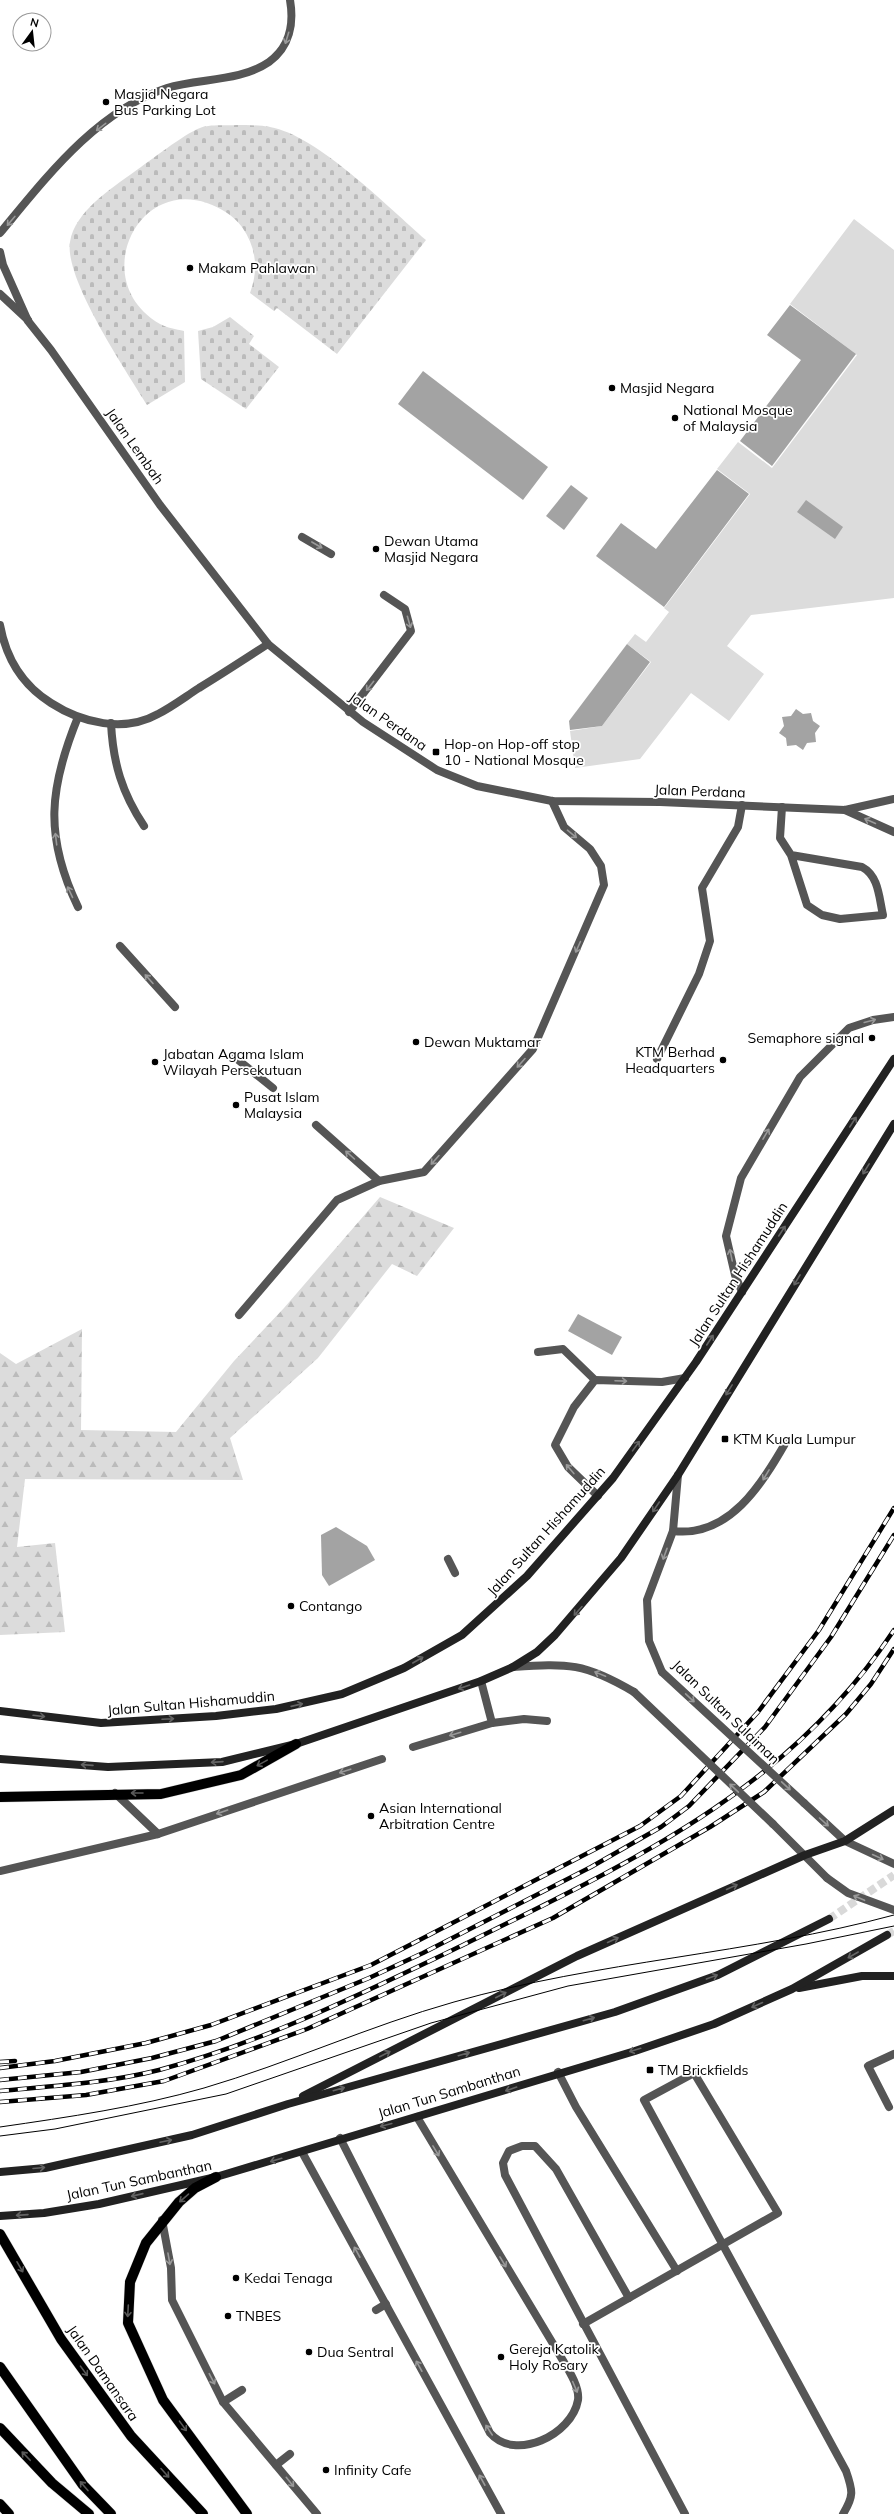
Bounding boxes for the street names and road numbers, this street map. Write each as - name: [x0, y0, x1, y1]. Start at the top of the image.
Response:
- street label: Jalan Lembah: [102, 404, 168, 488]
- street label: Jalan Perdana: [345, 687, 431, 755]
- street label: Jalan Perdana: [654, 780, 746, 802]
- street label: Jalan Sultan Hishamuddin: [685, 1199, 791, 1349]
- street label: Jalan Sultan Hishamuddin: [483, 1462, 609, 1600]
- street label: Jalan Sultan Sulaiman: [668, 1656, 784, 1768]
- street label: Jalan Sultan Hishamuddin: [106, 1687, 276, 1719]
- street label: Jalan Tun Sambanthan: [376, 2062, 522, 2122]
- street label: Jalan Tun Sambanthan: [65, 2156, 213, 2204]
- street label: Jalan Damansara: [63, 2322, 143, 2424]

